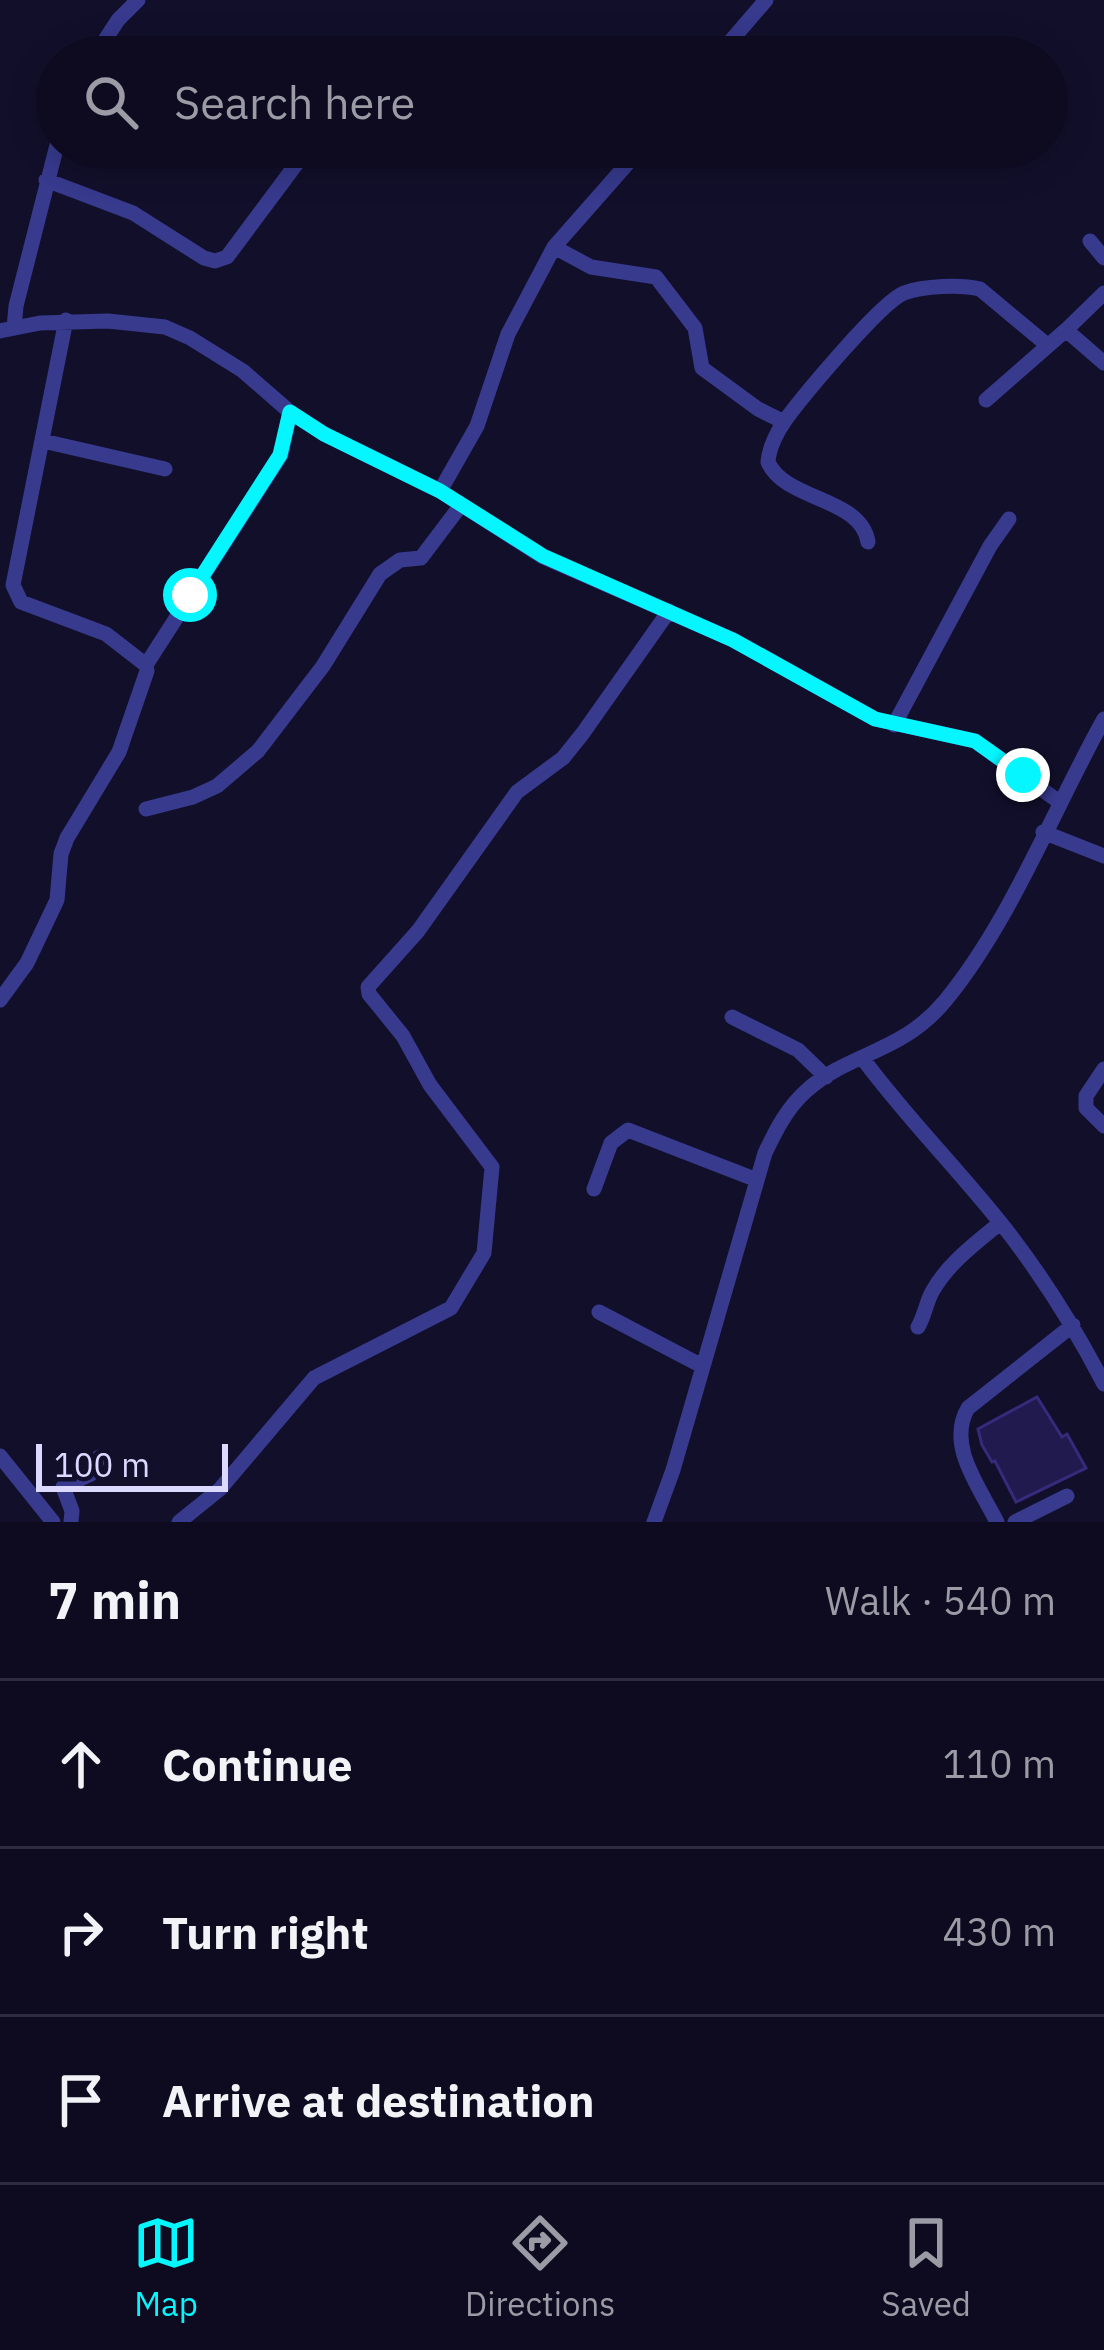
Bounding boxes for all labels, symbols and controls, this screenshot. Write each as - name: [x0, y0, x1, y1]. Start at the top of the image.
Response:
- search box: [36, 36, 1068, 168]
- icon: search: [78, 69, 144, 135]
- text: Search here: [174, 73, 415, 131]
- route start: [163, 568, 217, 622]
- route end: [996, 748, 1050, 802]
- scale bar: [36, 1438, 228, 1491]
- text: 100 m: [54, 1443, 150, 1486]
- text: 7 min: [48, 1567, 181, 1633]
- text: Walk · 540 m: [825, 1575, 1056, 1626]
- icon: ahead: [48, 1731, 114, 1797]
- text: Continue: [162, 1735, 353, 1793]
- text: 110 m: [943, 1738, 1056, 1789]
- icon: right: [48, 1899, 114, 1965]
- text: Turn right: [162, 1903, 369, 1961]
- text: 430 m: [943, 1906, 1056, 1957]
- icon: arrive: [48, 2067, 114, 2133]
- text: Arrive at destination: [162, 2071, 595, 2129]
- tab: Map: [133, 2210, 199, 2325]
- tab: Directions: [465, 2210, 615, 2325]
- tab: Saved: [881, 2210, 971, 2325]

